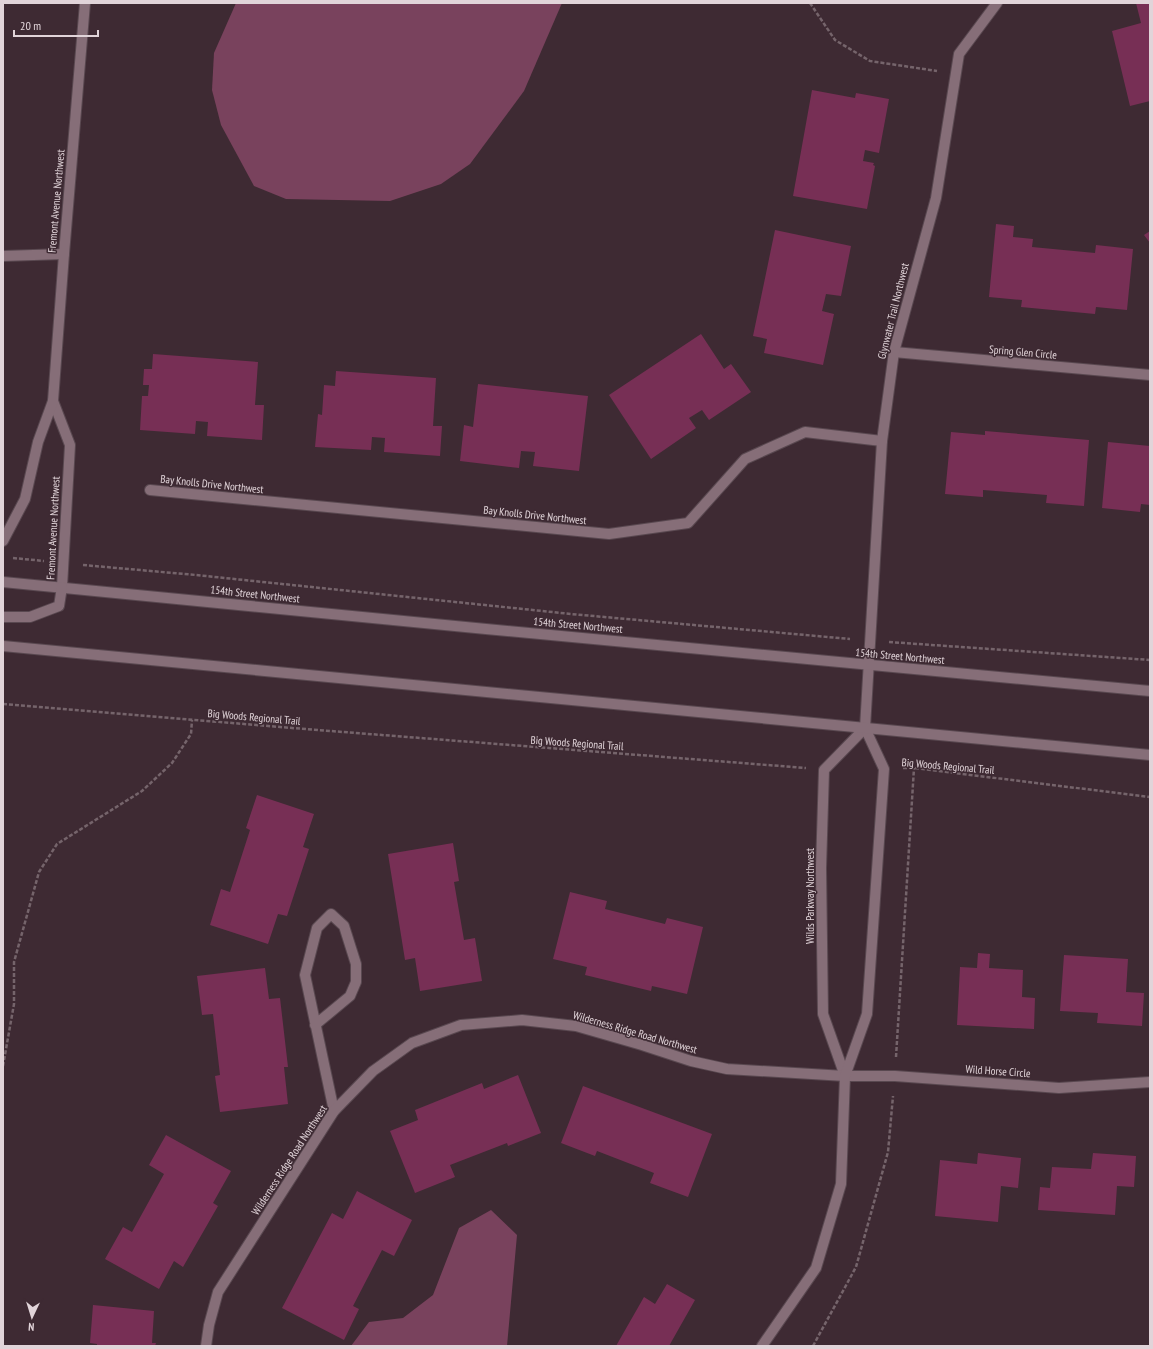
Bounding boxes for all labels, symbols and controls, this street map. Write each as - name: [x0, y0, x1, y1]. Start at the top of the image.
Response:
- scale bar: [14, 12, 98, 38]
- text: 20 m: [20, 18, 41, 33]
- street label: Fremont Avenue Northwest: [45, 149, 67, 253]
- street label: Glynwater Trail Northwest: [874, 261, 912, 361]
- street label: Spring Glen Circle: [989, 342, 1058, 362]
- street label: Bay Knolls Drive Northwest: [160, 472, 264, 496]
- street label: Fremont Avenue Northwest: [43, 476, 63, 580]
- street label: Bay Knolls Drive Northwest: [483, 503, 587, 527]
- street label: 154th Street Northwest: [210, 582, 300, 606]
- street label: 154th Street Northwest: [533, 614, 623, 636]
- street label: 154th Street Northwest: [855, 645, 945, 667]
- street label: Big Woods Regional Trail: [207, 706, 301, 728]
- street label: Big Woods Regional Trail: [530, 733, 624, 753]
- street label: Big Woods Regional Trail: [901, 755, 995, 777]
- street label: Wilds Parkway Northwest: [803, 848, 817, 944]
- street label: Wilderness Ridge Road Northwest: [571, 1008, 699, 1056]
- street label: Wild Horse Circle: [965, 1062, 1031, 1080]
- street label: Wilderness Ridge Road Northwest: [248, 1102, 330, 1218]
- north arrow: [12, 1297, 52, 1337]
- text: N: [28, 1320, 35, 1334]

